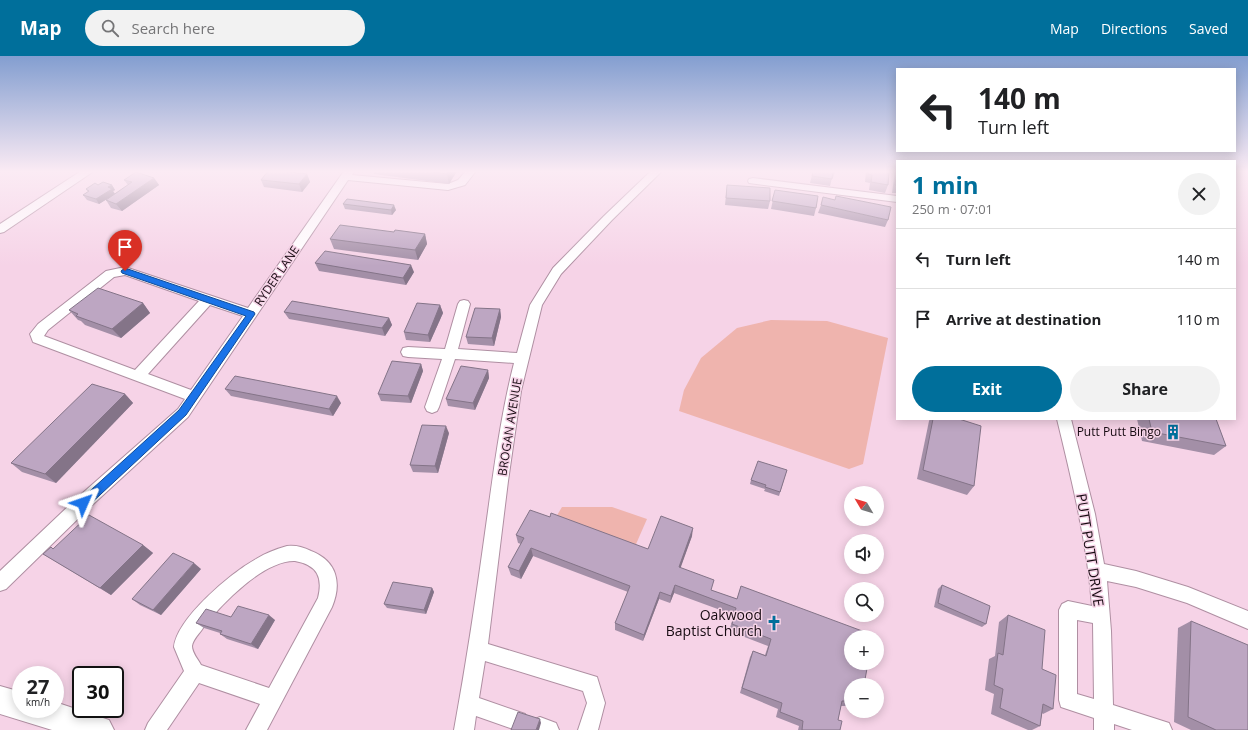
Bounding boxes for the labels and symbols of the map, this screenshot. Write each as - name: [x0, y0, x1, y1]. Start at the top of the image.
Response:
- pin: [108, 230, 142, 271]
- street label: RYDER LANE: [250, 242, 303, 309]
- street label: BROGAN AVENUE: [493, 377, 526, 477]
- place label: Putt Putt Bingo: [1077, 423, 1161, 440]
- building icon: Putt Putt Bingo: [1164, 423, 1182, 441]
- position arrow: [62, 482, 104, 524]
- north arrow: [844, 486, 884, 526]
- street label: PUTT PUTT DRIVE: [1072, 492, 1109, 608]
- place label: Oakwood Baptist Church: [666, 605, 762, 640]
- church icon: Oakwood Baptist Church: [765, 614, 783, 632]
- speed limit sign: 30: [72, 666, 124, 718]

